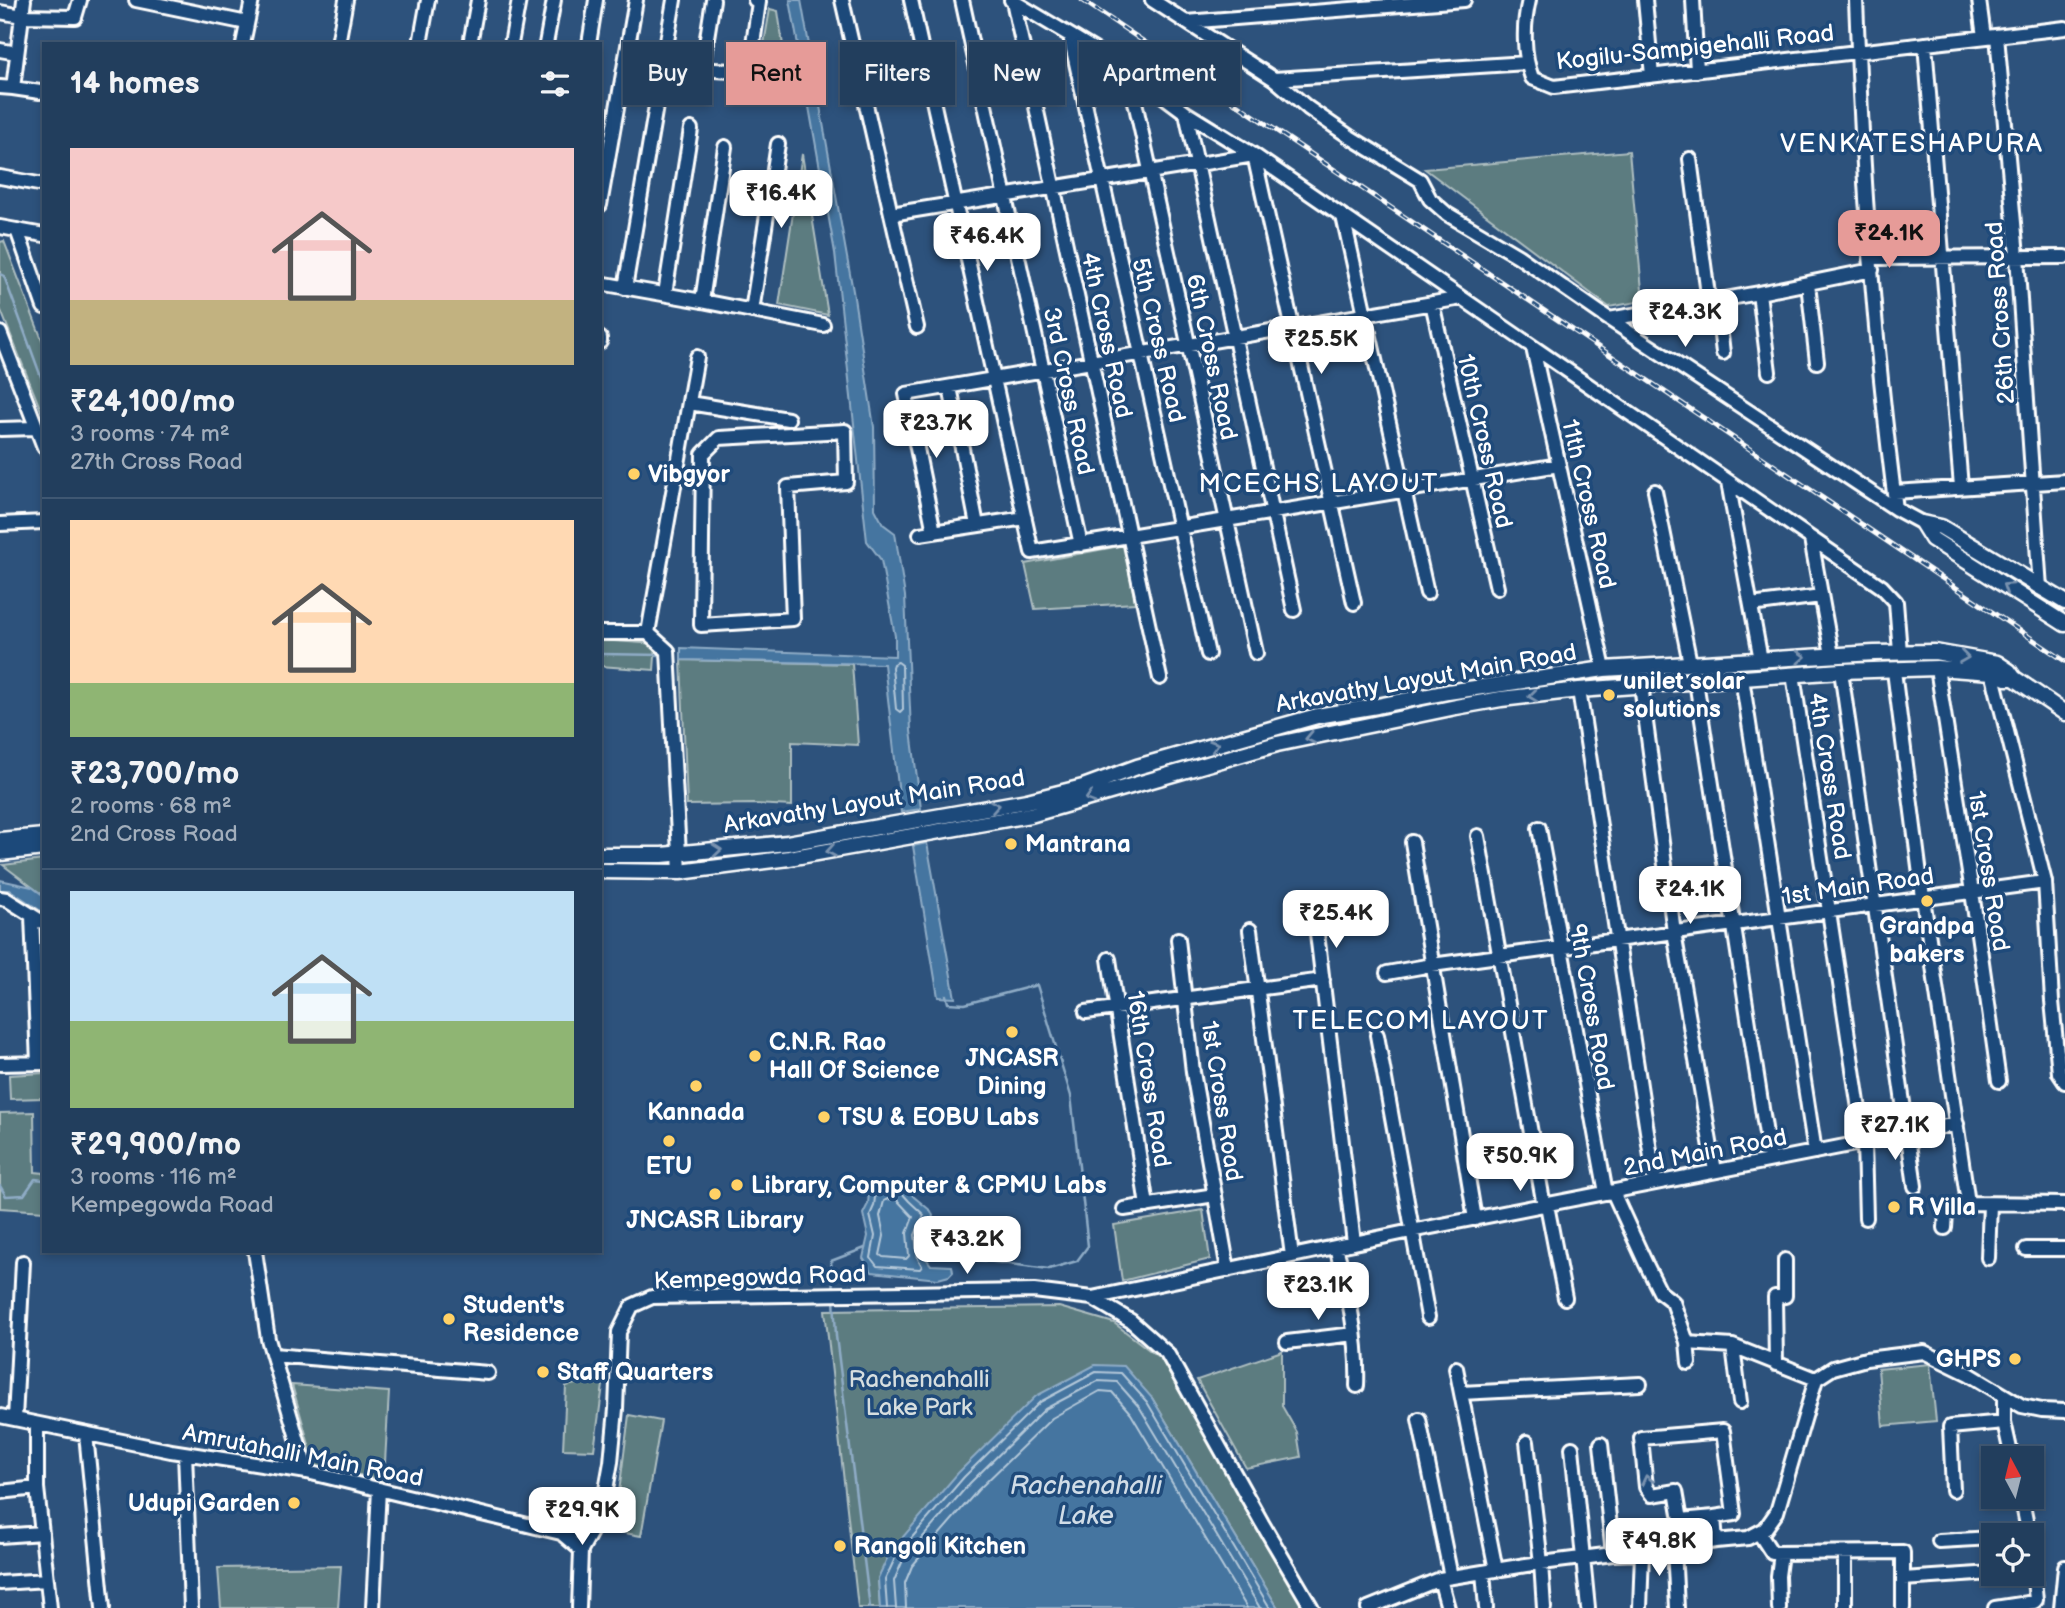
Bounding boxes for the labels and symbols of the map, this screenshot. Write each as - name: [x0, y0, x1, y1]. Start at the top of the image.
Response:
- street label: Kogilu-Sampigehalli Road: [1555, 18, 1835, 77]
- district label: VENKATESHAPURA: [1780, 129, 2044, 160]
- pin: ₹16.4K: [724, 170, 838, 230]
- pin: ₹24.1K: [1832, 210, 1946, 270]
- pin: ₹46.4K: [930, 214, 1044, 273]
- street label: 26th Cross Road: [1980, 221, 2021, 405]
- street label: 4th Cross Road: [1075, 249, 1138, 421]
- street label: 5th Cross Road: [1125, 255, 1192, 425]
- street label: 6th Cross Road: [1180, 271, 1243, 443]
- pin: ₹24.3K: [1628, 290, 1742, 349]
- street label: 3rd Cross Road: [1037, 305, 1100, 477]
- pin: ₹25.5K: [1264, 316, 1378, 376]
- street label: 10th Cross Road: [1450, 351, 1519, 531]
- pin: ₹23.7K: [879, 400, 993, 460]
- street label: 11th Cross Road: [1555, 417, 1622, 592]
- place label: Vibgyor: [648, 460, 730, 489]
- marker: Vibgyor: [626, 466, 642, 482]
- district label: MCECHS LAYOUT: [1199, 469, 1439, 500]
- one-way arrow: [2002, 583, 2015, 596]
- street label: Arkavathy Layout Main Road: [1273, 638, 1579, 719]
- one-way arrow: [1958, 649, 1970, 664]
- one-way arrow: [1796, 650, 1807, 665]
- place label: unilet solar solutions: [1623, 667, 1745, 724]
- marker: unilet solar solutions: [1601, 687, 1617, 703]
- one-way arrow: [1527, 688, 1539, 703]
- street label: 4th Cross Road: [1802, 690, 1857, 862]
- one-way arrow: [1304, 729, 1316, 744]
- one-way arrow: [1208, 739, 1220, 753]
- street label: Arkavathy Layout Main Road: [721, 763, 1027, 840]
- one-way arrow: [1084, 789, 1096, 804]
- street label: 1st Cross Road: [1962, 789, 2016, 953]
- one-way arrow: [989, 799, 1001, 814]
- place label: Mantrana: [1025, 830, 1131, 859]
- marker: Mantrana: [1003, 836, 1019, 852]
- one-way arrow: [712, 843, 723, 858]
- one-way arrow: [825, 843, 837, 858]
- street label: 1st Main Road: [1780, 861, 1936, 911]
- pin: ₹24.1K: [1633, 866, 1747, 926]
- pin: ₹25.4K: [1279, 890, 1393, 950]
- marker: Grandpa bakers: [1919, 893, 1935, 909]
- place label: Grandpa bakers: [1879, 912, 1975, 969]
- street label: 9th Cross Road: [1563, 922, 1620, 1092]
- street label: 16th Cross Road: [1120, 989, 1177, 1169]
- district label: TELECOM LAYOUT: [1292, 1006, 1550, 1037]
- street label: 1st Cross Road: [1195, 1019, 1249, 1183]
- marker: JNCASR Dining: [1004, 1024, 1020, 1040]
- place label: C.N.R. Rao Hall Of Science: [769, 1028, 940, 1085]
- place label: JNCASR Dining: [965, 1044, 1059, 1101]
- marker: C.N.R. Rao Hall Of Science: [747, 1048, 763, 1064]
- marker: Kannada: [688, 1078, 704, 1094]
- place label: Kannada: [647, 1098, 745, 1127]
- pin: ₹27.1K: [1838, 1102, 1952, 1162]
- place label: TSU & EOBU Labs: [838, 1103, 1039, 1132]
- marker: TSU & EOBU Labs: [816, 1109, 832, 1125]
- street label: 2nd Main Road: [1621, 1122, 1789, 1183]
- marker: ETU: [661, 1133, 677, 1149]
- pin: ₹50.9K: [1463, 1134, 1577, 1193]
- place label: ETU: [646, 1152, 692, 1181]
- place label: Library, Computer & CPMU Labs: [751, 1171, 1107, 1200]
- marker: Library, Computer & CPMU Labs: [729, 1177, 745, 1193]
- marker: JNCASR Library: [707, 1186, 723, 1202]
- place label: R Villa: [1908, 1193, 1976, 1222]
- marker: R Villa: [1886, 1199, 1902, 1215]
- place label: JNCASR Library: [626, 1206, 804, 1235]
- pin: ₹43.2K: [910, 1216, 1024, 1276]
- street label: Kempegowda Road: [653, 1259, 867, 1296]
- pin: ₹23.1K: [1261, 1262, 1375, 1322]
- place label: Student's Residence: [463, 1291, 579, 1348]
- marker: Student's Residence: [441, 1311, 457, 1327]
- place label: GHPS: [1936, 1345, 2001, 1374]
- marker: GHPS: [2007, 1351, 2023, 1367]
- place label: Staff Quarters: [557, 1358, 713, 1387]
- marker: Staff Quarters: [535, 1364, 551, 1380]
- park label: Rachenahalli Lake Park: [848, 1365, 990, 1422]
- street label: Amrutahalli Main Road: [180, 1418, 426, 1493]
- north arrow: [1981, 1446, 2044, 1508]
- water label: Rachenahalli Lake: [1010, 1471, 1163, 1532]
- one-way arrow: [1641, 1475, 1655, 1487]
- pin: ₹29.9K: [525, 1488, 639, 1547]
- place label: Udupi Garden: [128, 1489, 280, 1518]
- marker: Udupi Garden: [286, 1495, 302, 1511]
- pin: ₹49.8K: [1602, 1518, 1716, 1578]
- place label: Rangoli Kitchen: [854, 1532, 1026, 1561]
- marker: Rangoli Kitchen: [832, 1538, 848, 1554]

